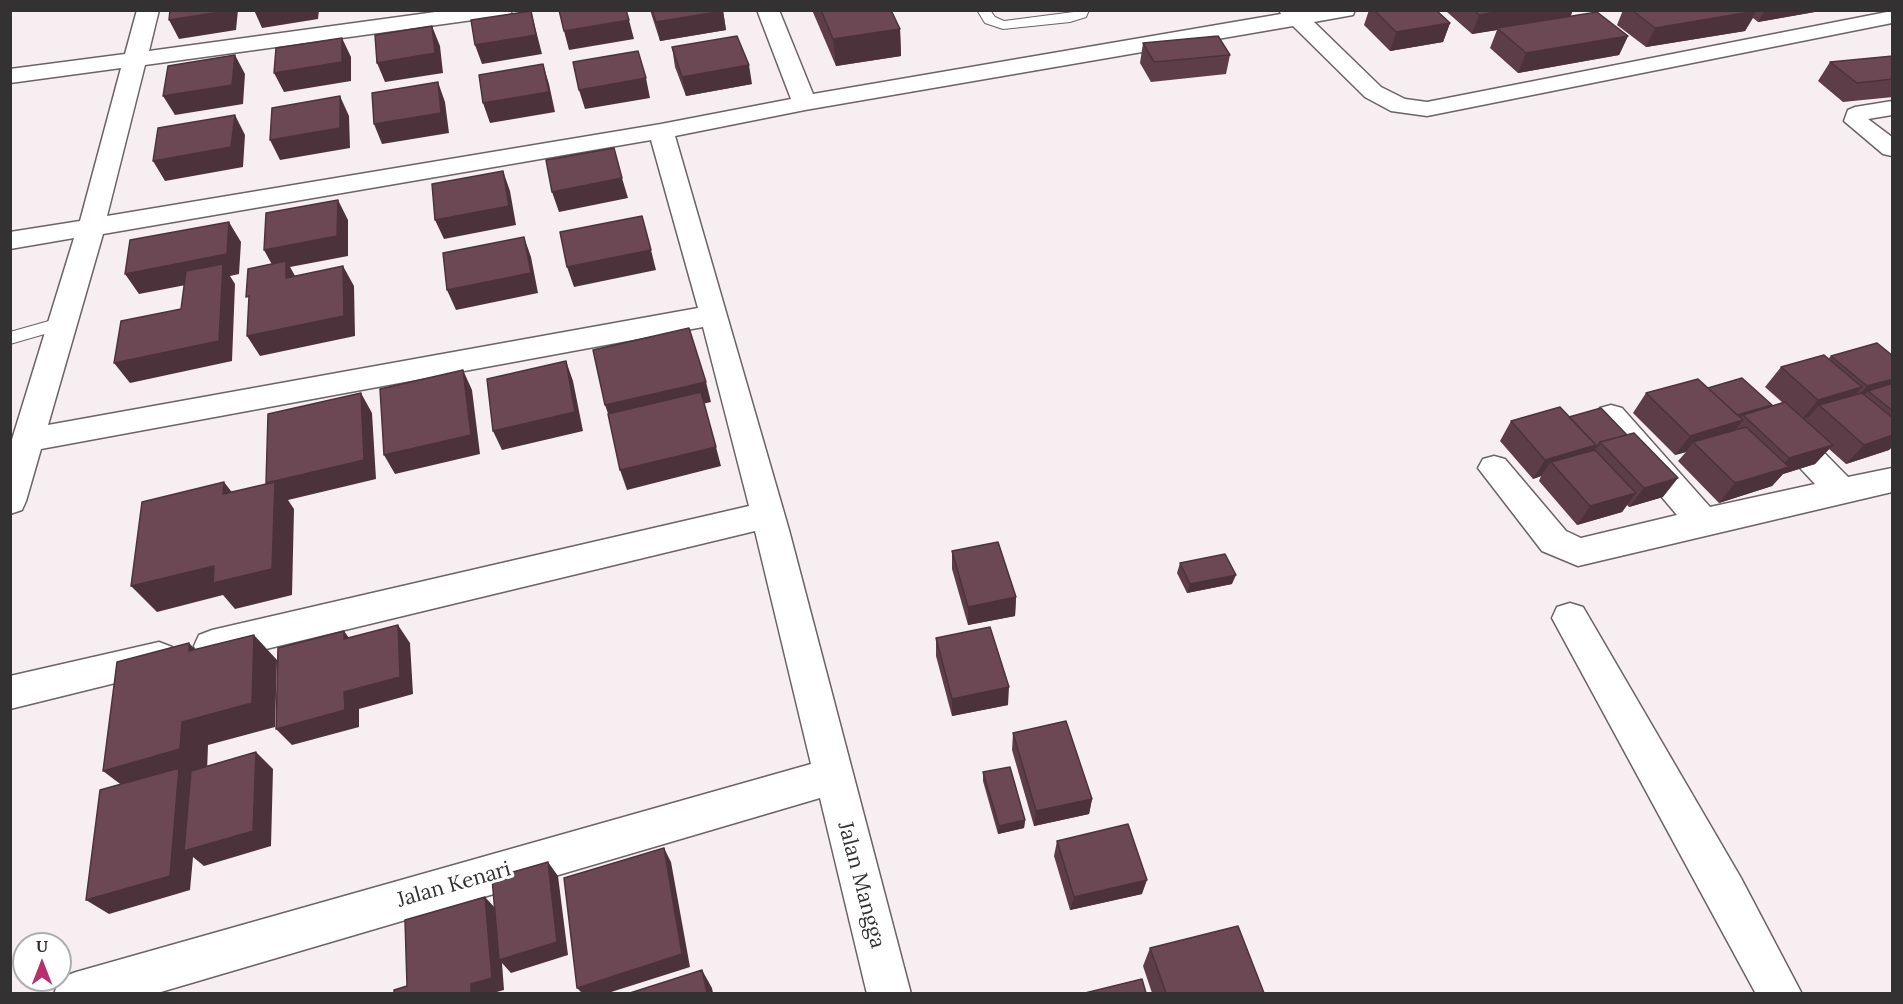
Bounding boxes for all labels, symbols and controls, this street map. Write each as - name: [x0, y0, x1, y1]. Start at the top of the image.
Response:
- street label: Jalan Mangga: [832, 819, 890, 951]
- street label: Jalan Kenari: [394, 857, 514, 913]
- north arrow: [12, 932, 72, 992]
- text: U: [36, 936, 48, 956]

